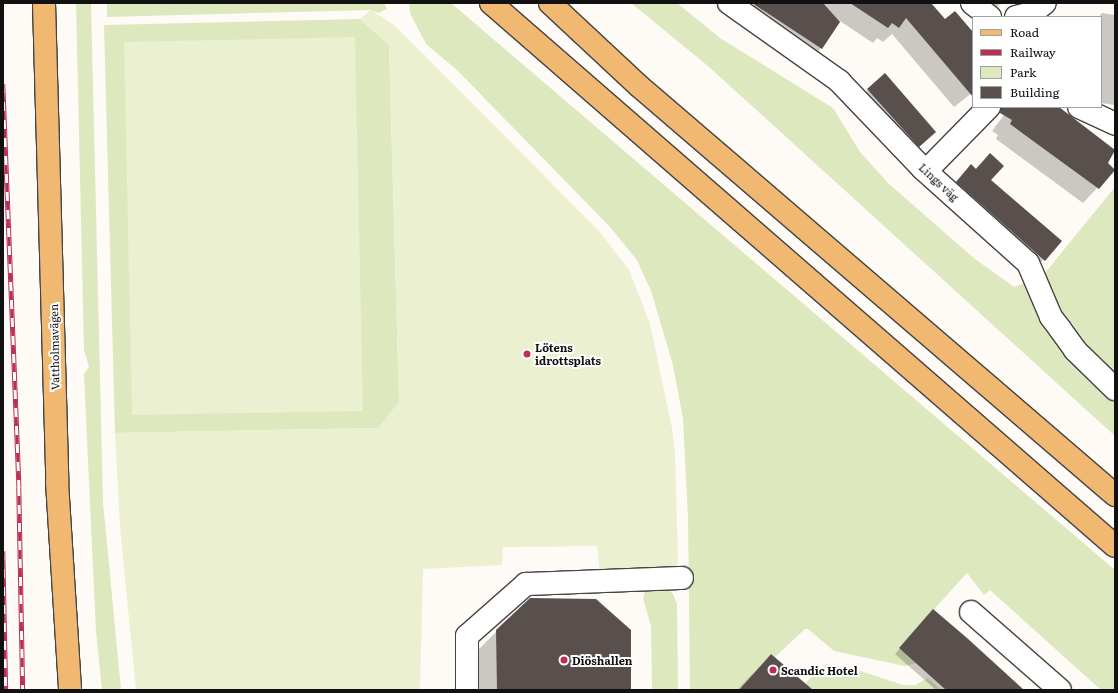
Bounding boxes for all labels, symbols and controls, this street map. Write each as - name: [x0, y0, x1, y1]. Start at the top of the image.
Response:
- legend: [972, 16, 1102, 108]
- text: Road: [1010, 23, 1039, 41]
- text: Railway: [1010, 43, 1056, 61]
- text: Park: [1010, 63, 1036, 81]
- text: Building: [1010, 83, 1059, 101]
- street label: Lings väg: [916, 160, 962, 204]
- street label: Vattholmavägen: [47, 304, 61, 390]
- place label: Lötens idrottsplats: [535, 341, 601, 367]
- marker: Lötens idrottsplats: [522, 349, 532, 359]
- place label: Diöshallen: [572, 653, 632, 667]
- marker: Diöshallen: [559, 655, 569, 665]
- place label: Scandic Hotel: [781, 663, 858, 677]
- marker: Scandic Hotel: [768, 665, 778, 675]

